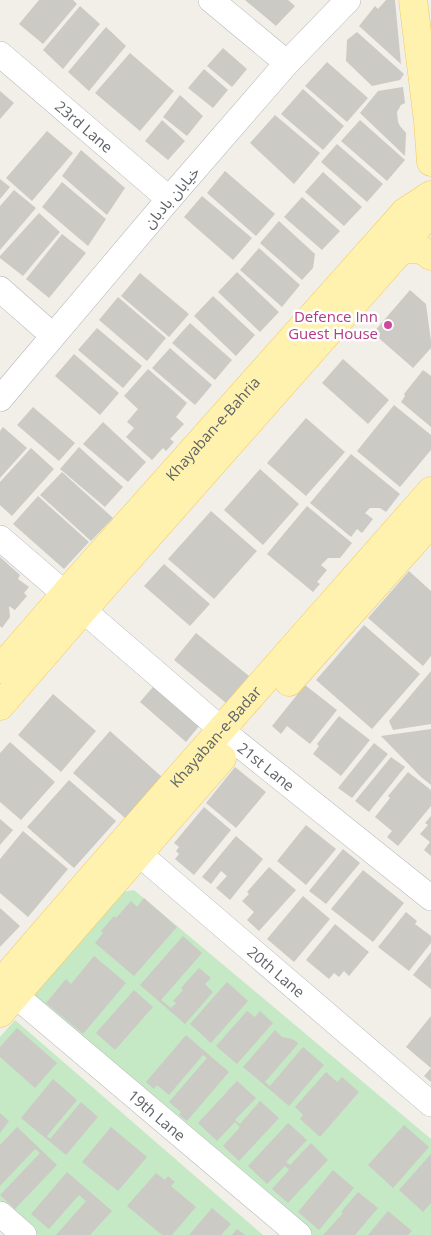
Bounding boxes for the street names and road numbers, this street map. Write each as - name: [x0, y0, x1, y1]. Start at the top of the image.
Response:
- street label: 23rd Lane: [51, 96, 117, 157]
- street label: خیابان بادبان: [139, 162, 203, 232]
- street label: Khayaban-e-Bahria: [161, 372, 264, 485]
- street label: Khayaban-e-Badar: [165, 681, 265, 792]
- street label: 21st Lane: [234, 737, 299, 795]
- street label: 20th Lane: [243, 941, 309, 1002]
- street label: 19th Lane: [124, 1085, 190, 1145]

